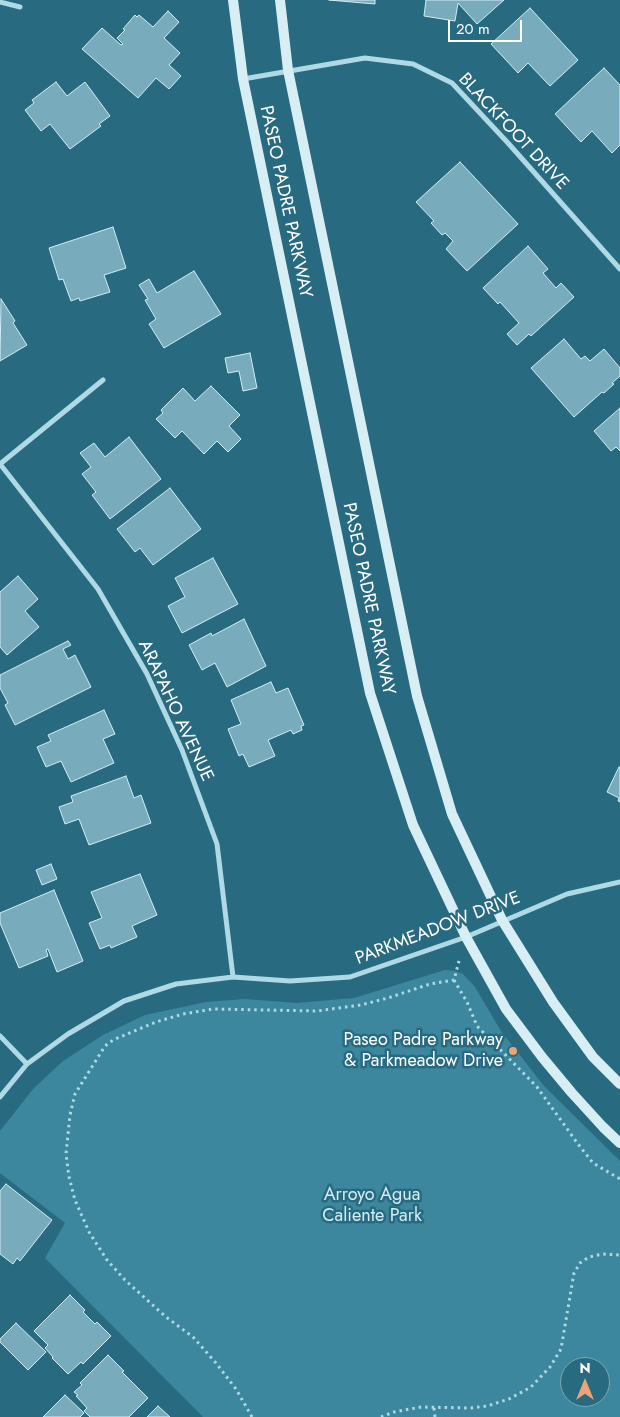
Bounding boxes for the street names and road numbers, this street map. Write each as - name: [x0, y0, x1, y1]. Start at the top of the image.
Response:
- street label: BLACKFOOT DRIVE: [453, 69, 573, 195]
- street label: PASEO PADRE PARKWAY: [254, 104, 316, 300]
- street label: PASEO PADRE PARKWAY: [337, 501, 399, 697]
- street label: ARAPAHO AVENUE: [133, 637, 217, 785]
- street label: PARKMEADOW DRIVE: [353, 888, 523, 970]

